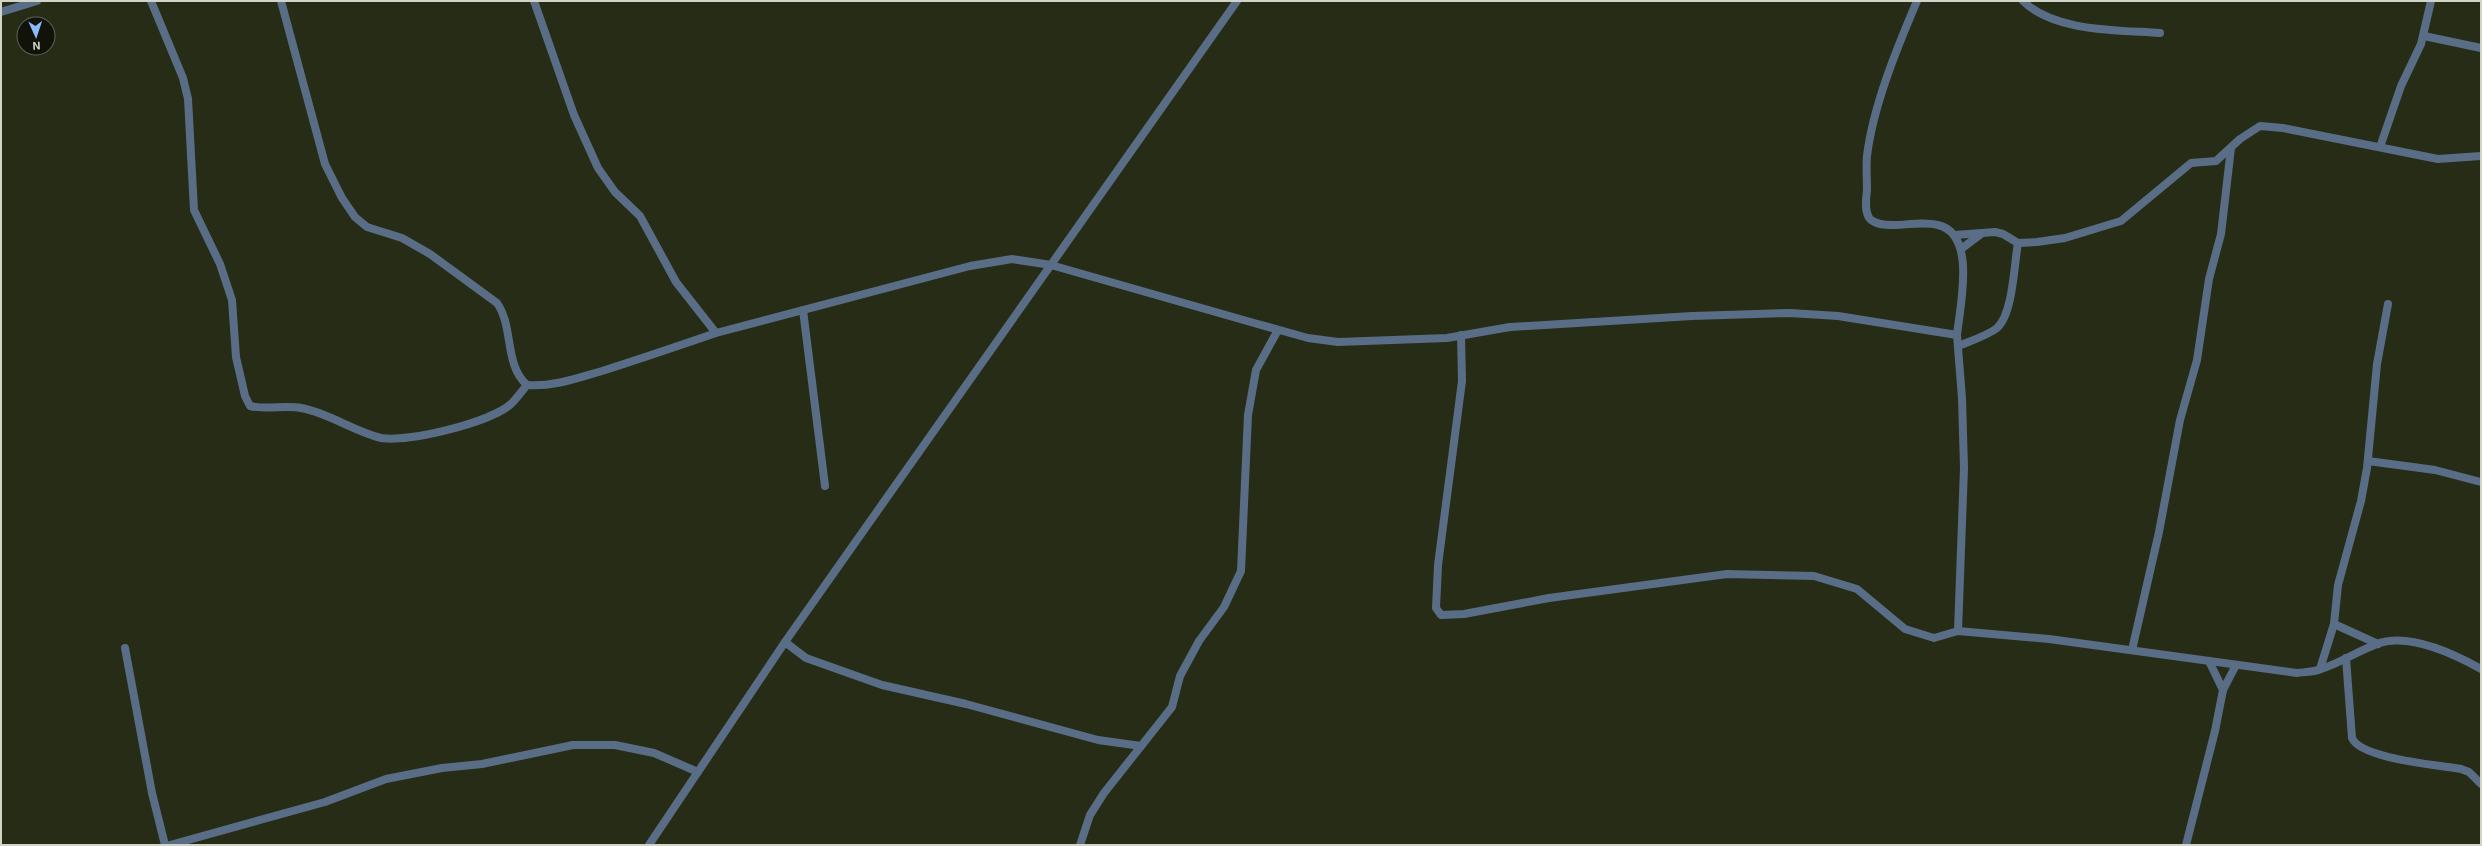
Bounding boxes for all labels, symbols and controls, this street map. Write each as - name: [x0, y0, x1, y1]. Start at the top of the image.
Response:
- north arrow: [16, 16, 56, 56]
- text: N: [32, 40, 41, 53]

